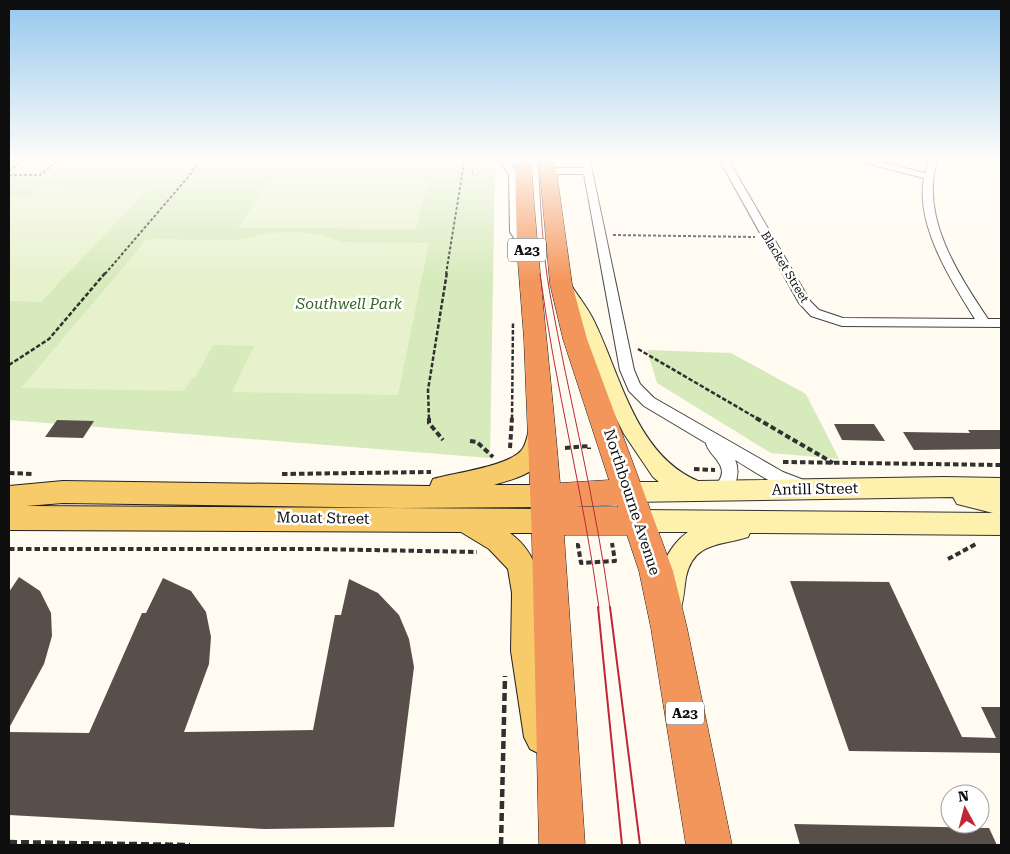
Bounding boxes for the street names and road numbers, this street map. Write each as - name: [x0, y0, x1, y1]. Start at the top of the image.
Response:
- street label: Blacket Street: [758, 229, 812, 306]
- road number: A23: [508, 238, 546, 262]
- street label: Northbourne Avenue: [600, 427, 664, 577]
- street label: Antill Street: [772, 479, 859, 499]
- street label: Mouat Street: [276, 508, 370, 528]
- road number: A23: [666, 701, 704, 724]

